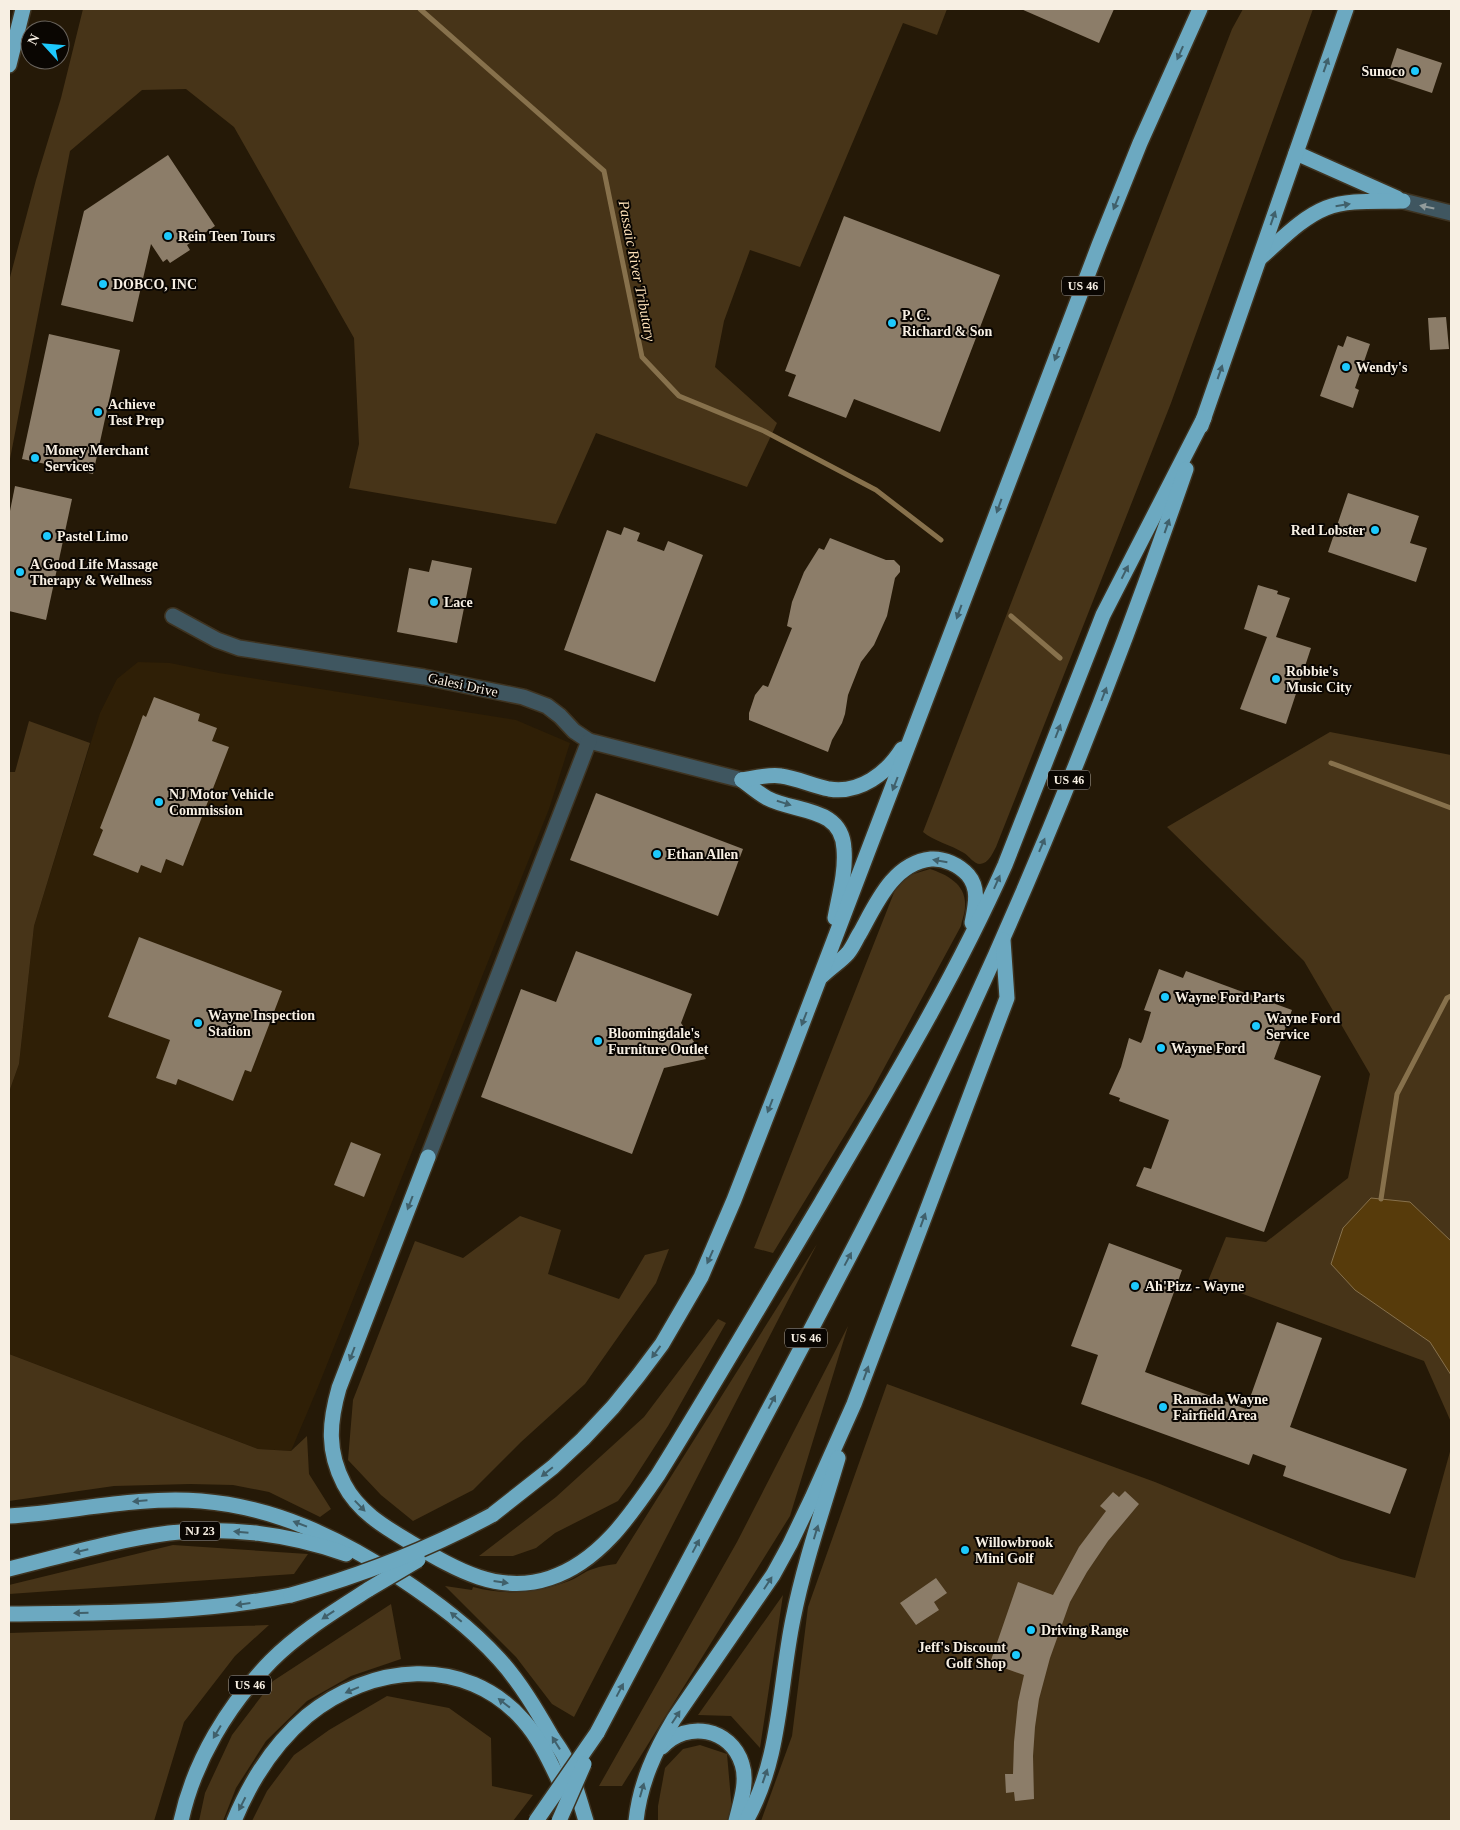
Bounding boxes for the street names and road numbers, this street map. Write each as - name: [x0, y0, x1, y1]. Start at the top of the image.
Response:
- road number: US 46: [1062, 276, 1104, 296]
- street label: Galesi Drive: [427, 670, 499, 700]
- road number: US 46: [1048, 770, 1090, 790]
- road number: US 46: [785, 1329, 827, 1348]
- road number: NJ 23: [180, 1522, 220, 1540]
- road number: US 46: [229, 1676, 271, 1694]

